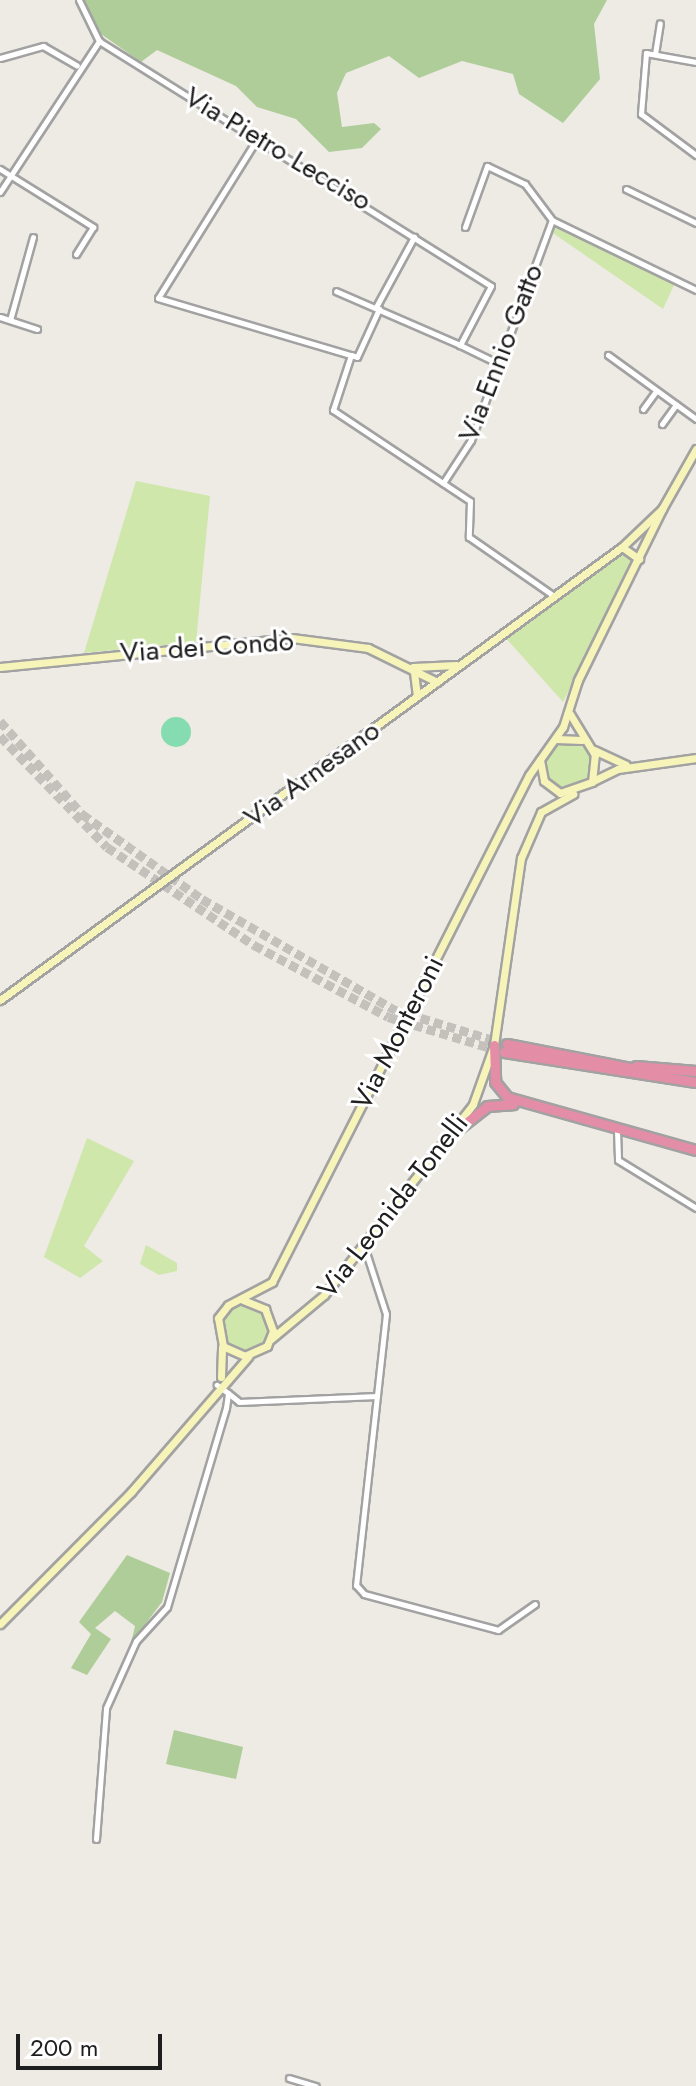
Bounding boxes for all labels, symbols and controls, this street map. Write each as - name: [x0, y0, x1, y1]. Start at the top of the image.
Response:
- street label: Via Pietro Lecciso: [179, 80, 377, 218]
- street label: Via Ennio Gatto: [452, 260, 550, 446]
- street label: Via dei Condò: [119, 624, 295, 670]
- street label: Via Arnesano: [238, 714, 386, 834]
- street label: Via Monteroni: [345, 951, 451, 1115]
- street label: Via Leonida Tonelli: [311, 1107, 475, 1305]
- scale bar: [20, 2018, 166, 2068]
- text: 200 m: [30, 2030, 98, 2065]

